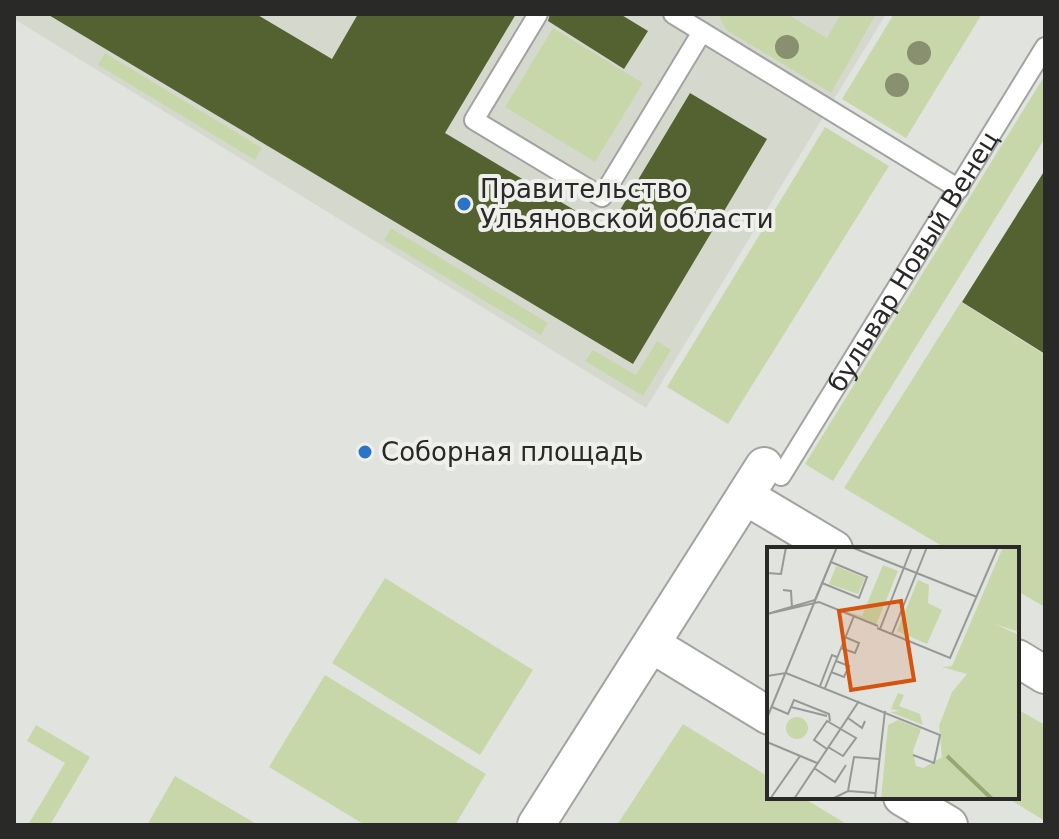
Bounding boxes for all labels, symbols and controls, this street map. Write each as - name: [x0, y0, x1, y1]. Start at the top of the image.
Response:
- street label: бульвар Новый Венец: [822, 126, 1005, 397]
- place label: Правительство Ульяновской области: [480, 174, 774, 234]
- marker: Правительство Ульяновской области: [455, 195, 473, 213]
- place label: Соборная площадь: [381, 437, 644, 467]
- marker: Соборная площадь: [356, 443, 374, 461]
- inset map: [767, 547, 1019, 799]

